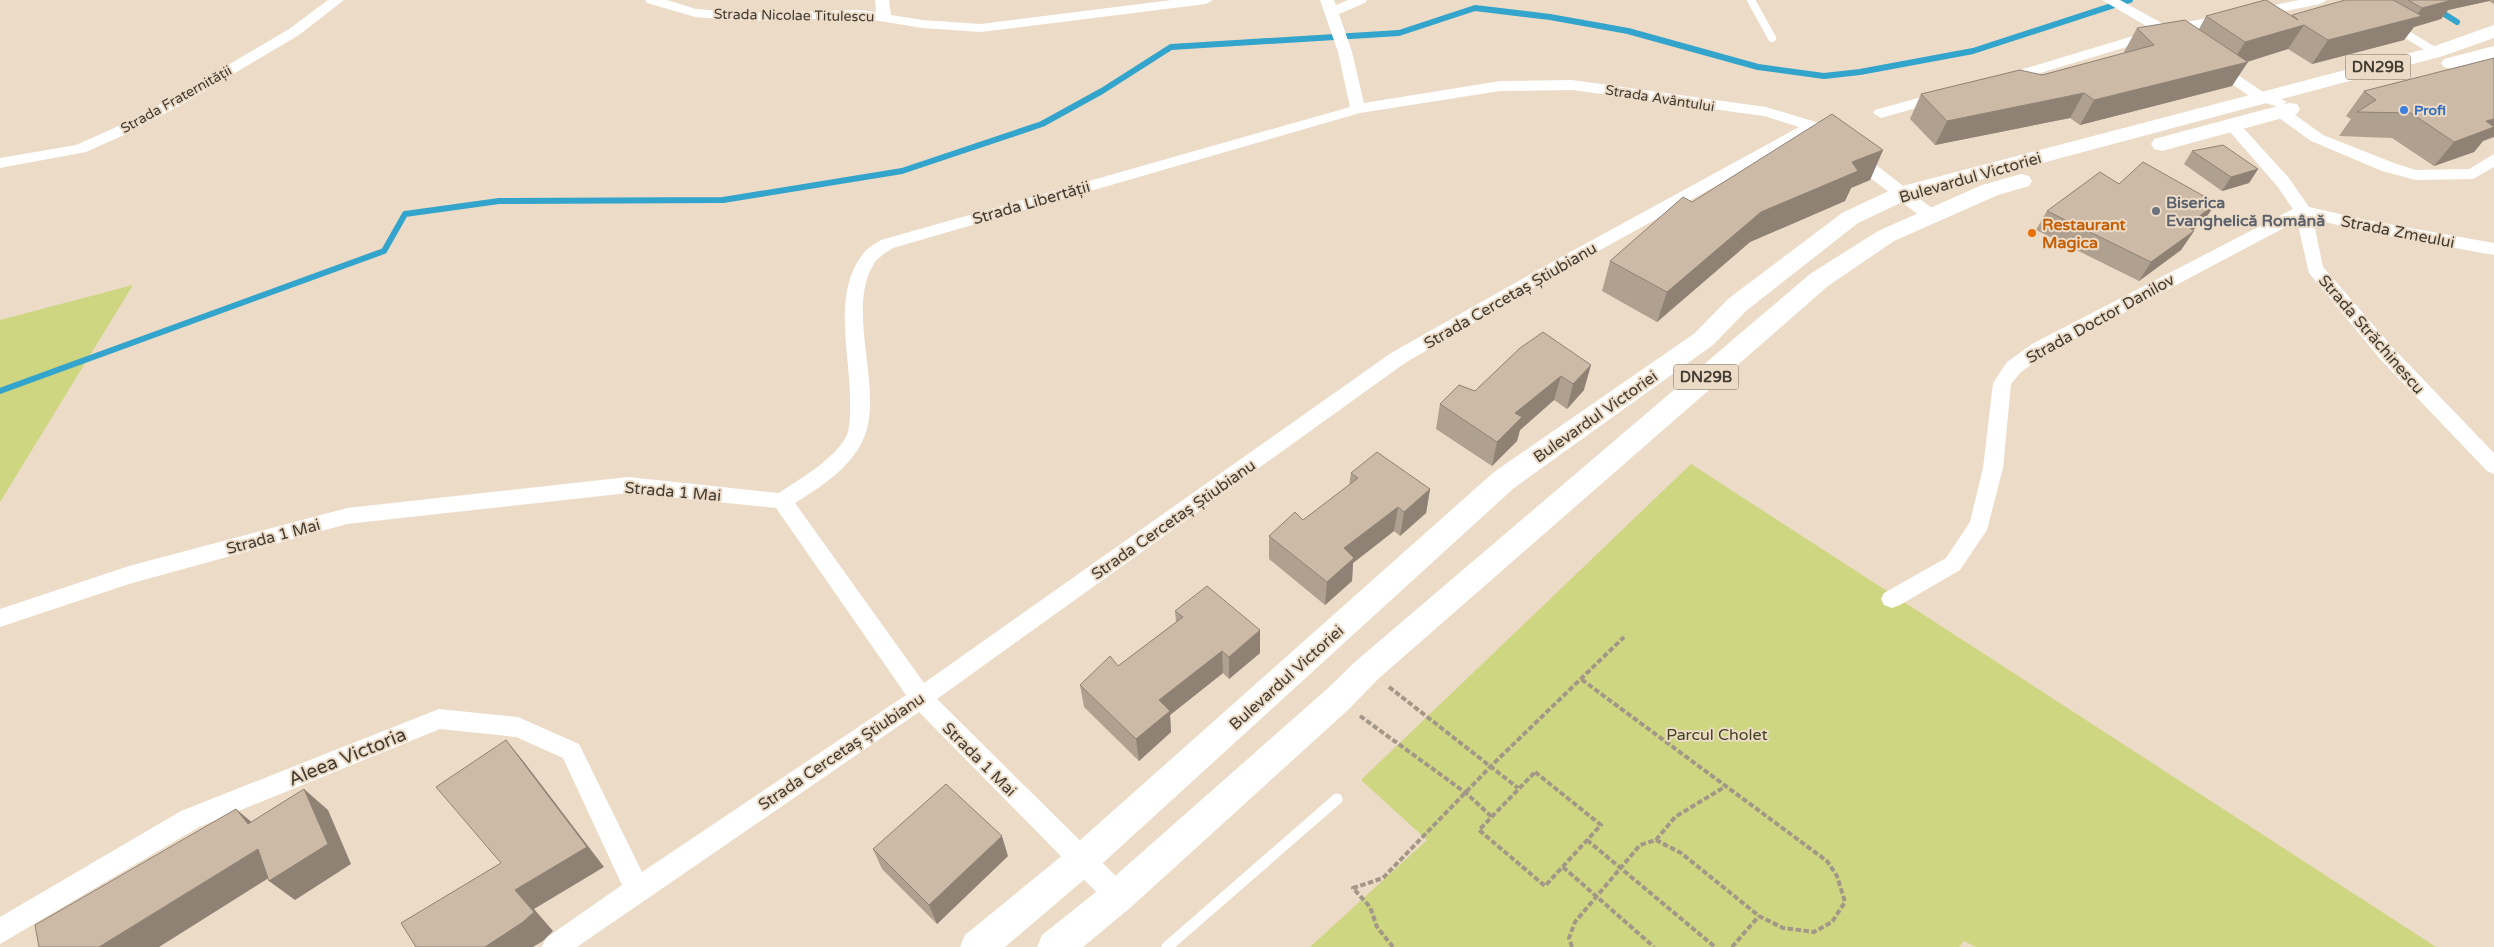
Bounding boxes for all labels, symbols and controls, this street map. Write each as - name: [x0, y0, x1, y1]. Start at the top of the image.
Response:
- street label: Strada Nicolae Titulescu: [714, 6, 874, 25]
- road number: DN29B: [2346, 54, 2410, 80]
- street label: Strada Fraternității: [118, 62, 235, 137]
- street label: Strada Avântului: [1604, 81, 1716, 116]
- place label: Profi: [2414, 102, 2446, 119]
- marker: Profi: [2398, 104, 2410, 116]
- street label: Bulevardul Victoriei: [1897, 148, 2044, 208]
- street label: Strada Libertății: [970, 177, 1092, 229]
- place label: Biserica Evanghelică Română: [2166, 193, 2325, 231]
- marker: Biserica Evanghelică Română: [2150, 205, 2162, 217]
- street label: Strada Zmeului: [2339, 211, 2456, 253]
- place label: Restaurant Magica: [2042, 215, 2127, 253]
- marker: Restaurant Magica: [2026, 227, 2038, 239]
- street label: Strada Cercetaș Știubianu: [1421, 238, 1600, 354]
- street label: Strada Doctor Danilov: [2023, 269, 2179, 368]
- street label: Strada Străchinescu: [2314, 271, 2429, 398]
- road number: DN29B: [1674, 364, 1738, 390]
- street label: Bulevardul Victoriei: [1530, 366, 1662, 467]
- street label: Strada Cercetaș Știubianu: [1088, 455, 1260, 584]
- street label: Strada 1 Mai: [624, 478, 722, 506]
- street label: Strada 1 Mai: [224, 515, 323, 559]
- street label: Bulevardul Victoriei: [1225, 621, 1348, 734]
- street label: Strada Cercetaș Știubianu: [755, 689, 928, 815]
- street label: Strada 1 Mai: [938, 718, 1021, 801]
- street label: Aleea Victoria: [285, 723, 410, 791]
- park label: Parcul Cholet: [1666, 725, 1768, 745]

